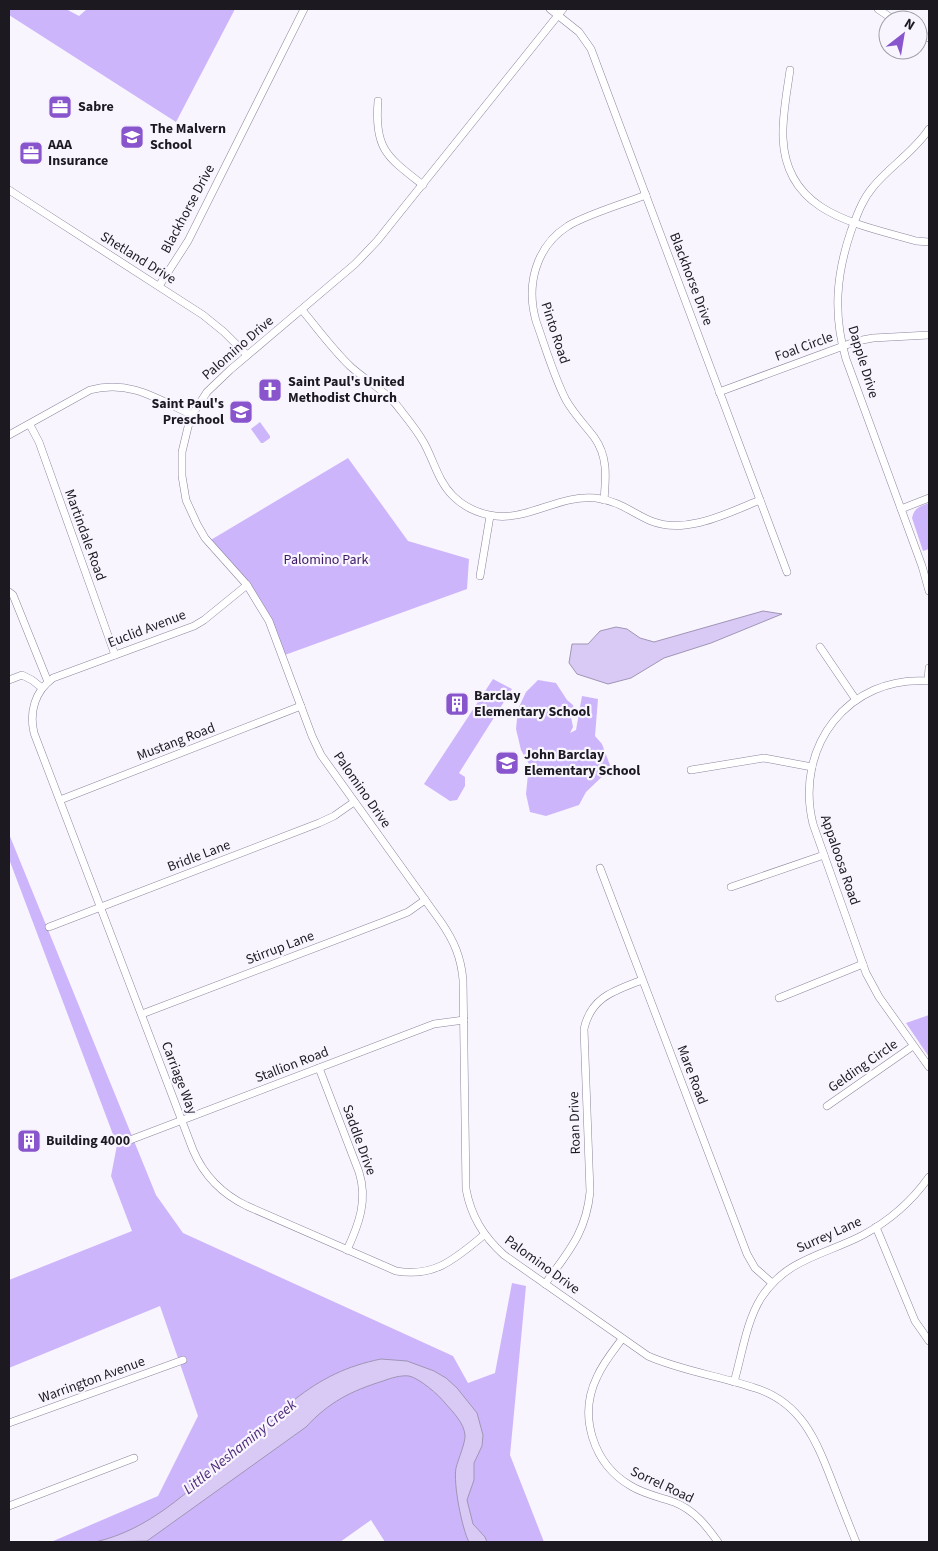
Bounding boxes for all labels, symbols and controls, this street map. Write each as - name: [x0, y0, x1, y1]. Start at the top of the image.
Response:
- north arrow: [878, 10, 928, 60]
- text: N: [900, 14, 918, 36]
- office icon: Sabre: [47, 94, 73, 120]
- place label: Sabre: [78, 97, 114, 117]
- place label: The Malvern School: [150, 119, 226, 155]
- school or university icon: The Malvern School: [119, 124, 145, 150]
- place label: AAA Insurance: [47, 135, 108, 171]
- office icon: AAA Insurance: [18, 140, 44, 166]
- street label: Blackhorse Drive: [156, 161, 220, 257]
- street label: Shetland Drive: [96, 227, 180, 289]
- street label: Blackhorse Drive: [664, 230, 718, 328]
- street label: Pinto Road: [536, 299, 574, 367]
- street label: Palomino Drive: [198, 311, 278, 385]
- street label: Dapple Drive: [842, 323, 884, 401]
- street label: Foal Circle: [772, 327, 836, 367]
- place label: Saint Paul's United Methodist Church: [288, 372, 405, 408]
- church icon: Saint Paul's United Methodist Church: [257, 377, 283, 403]
- place label: Saint Paul's Preschool: [151, 394, 224, 430]
- school or university icon: Saint Paul's Preschool: [228, 399, 254, 425]
- street label: Martindale Road: [59, 486, 111, 584]
- park label: Palomino Park: [284, 550, 368, 570]
- street label: Euclid Avenue: [105, 605, 189, 653]
- place label: Barclay Elementary School: [474, 686, 590, 722]
- building icon: Barclay Elementary School: [444, 691, 470, 717]
- street label: Mustang Road: [134, 718, 218, 766]
- place label: John Barclay Elementary School: [524, 745, 640, 781]
- street label: Palomino Drive: [328, 748, 396, 832]
- school or university icon: John Barclay Elementary School: [494, 750, 520, 776]
- street label: Appaloosa Road: [815, 812, 865, 908]
- street label: Bridle Lane: [165, 835, 233, 877]
- street label: Stirrup Lane: [243, 926, 317, 970]
- street label: Gelding Circle: [824, 1035, 902, 1097]
- street label: Carriage Way: [156, 1039, 202, 1118]
- street label: Stallion Road: [252, 1042, 332, 1088]
- street label: Mare Road: [672, 1043, 712, 1107]
- street label: Roan Drive: [564, 1091, 586, 1155]
- street label: Saddle Drive: [337, 1102, 381, 1178]
- building icon: Building 4000: [16, 1128, 42, 1154]
- place label: Building 4000: [46, 1131, 130, 1151]
- street label: Surrey Lane: [793, 1212, 865, 1258]
- street label: Palomino Drive: [500, 1231, 584, 1299]
- street label: Warrington Avenue: [36, 1352, 148, 1408]
- water label: Little Neshaminy Creek: [179, 1394, 302, 1499]
- street label: Sorrel Road: [627, 1462, 697, 1508]

